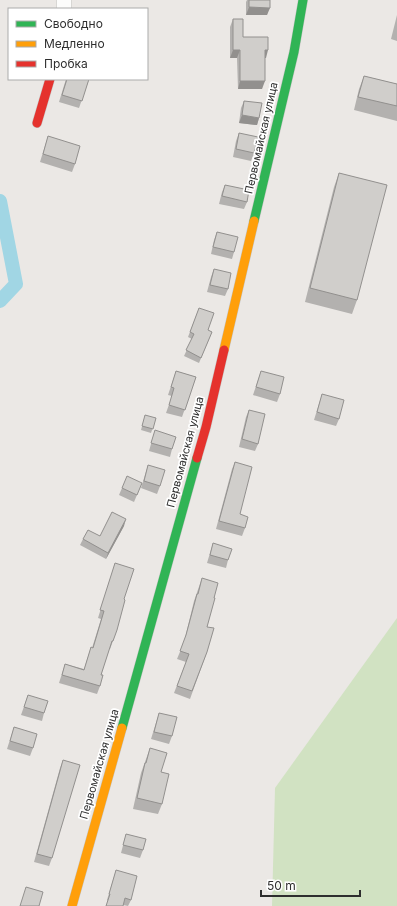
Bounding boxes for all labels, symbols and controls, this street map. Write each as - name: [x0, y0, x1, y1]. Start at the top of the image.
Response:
- legend: [8, 8, 148, 80]
- text: Свободно: [44, 16, 103, 31]
- text: Медленно: [44, 36, 105, 51]
- text: Пробка: [44, 56, 88, 71]
- street label: Первомайская улица: [241, 81, 281, 195]
- street label: Первомайская улица: [163, 395, 207, 509]
- street label: Первомайская улица: [77, 707, 121, 821]
- scale bar: [261, 872, 360, 898]
- text: 50 m: [267, 878, 296, 893]

